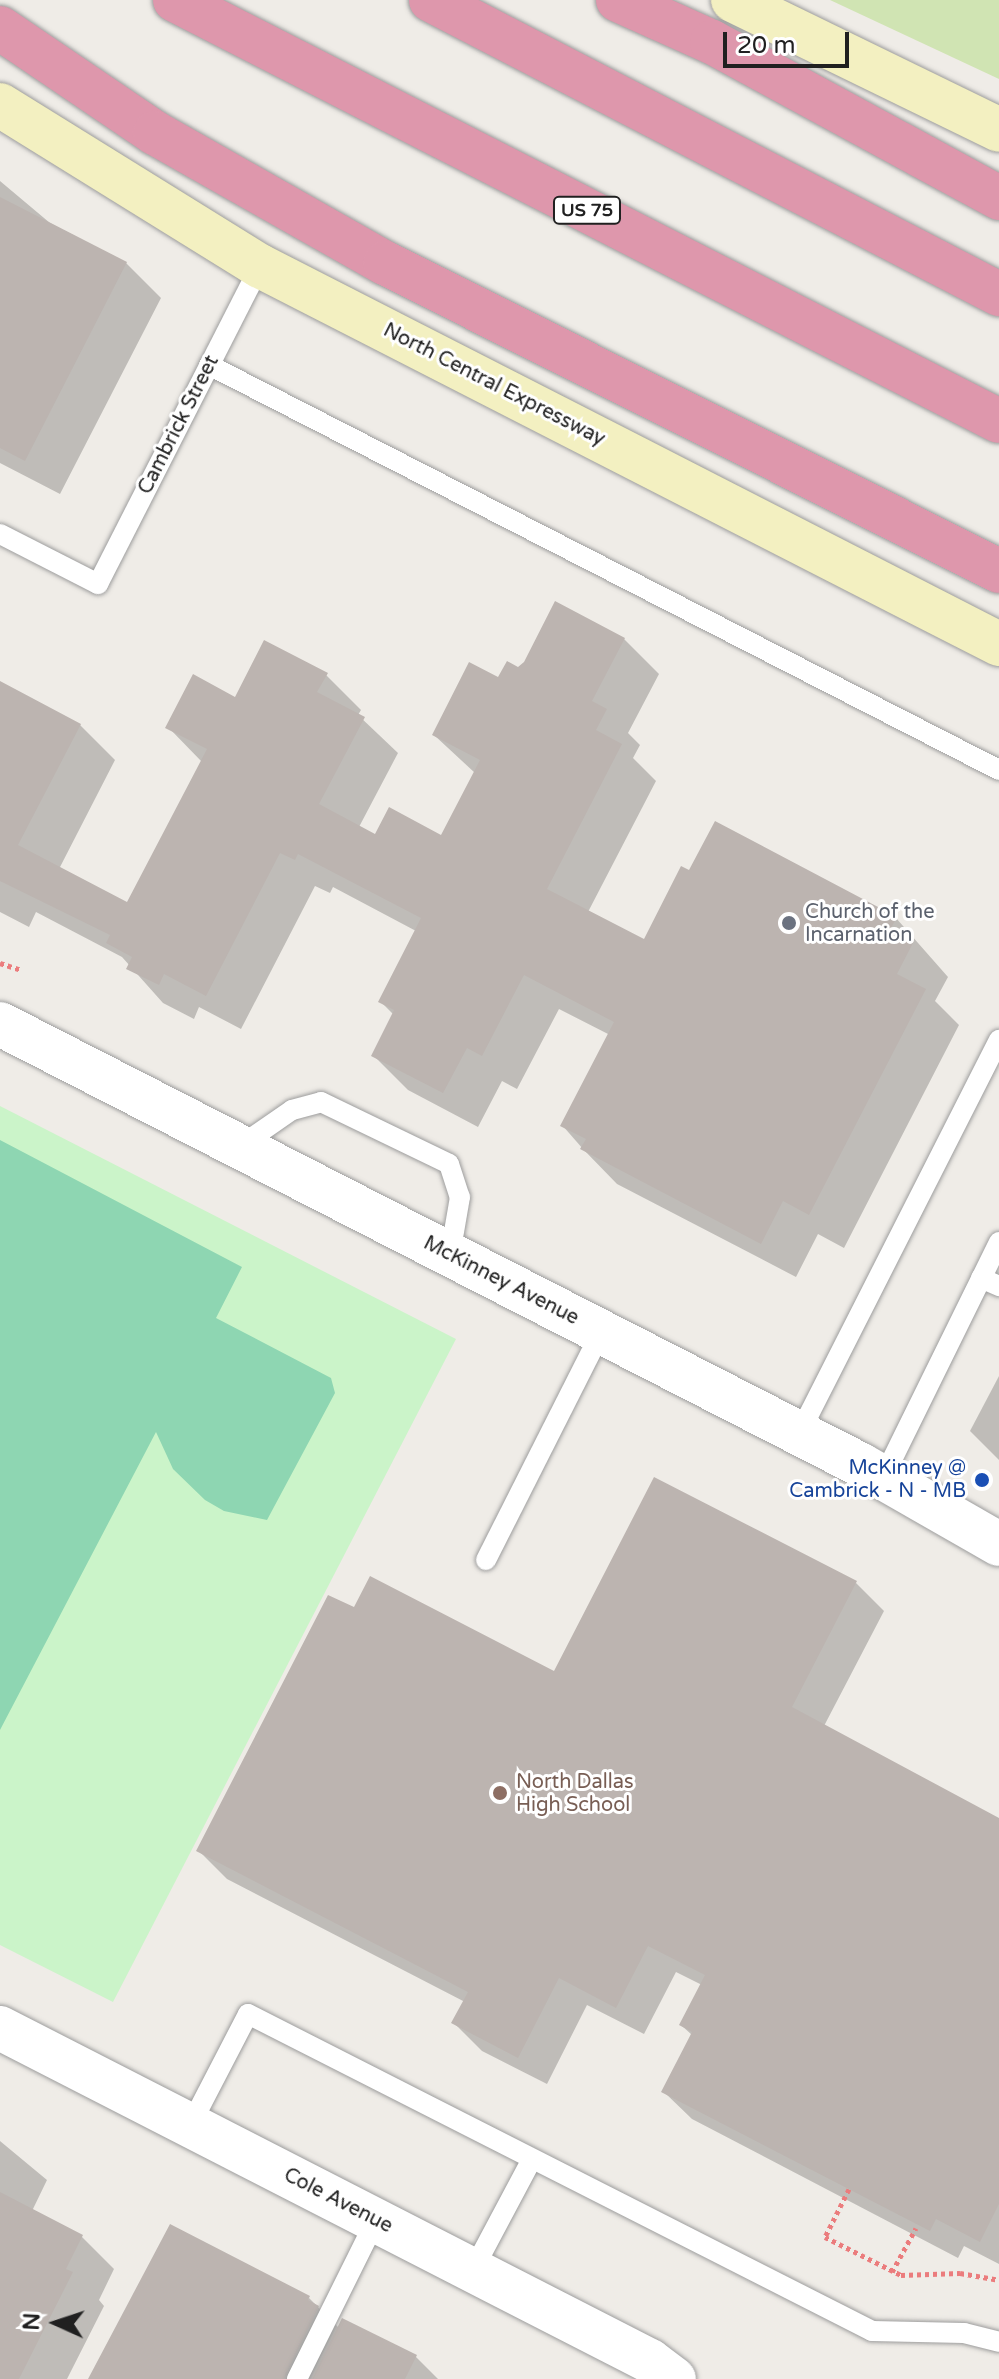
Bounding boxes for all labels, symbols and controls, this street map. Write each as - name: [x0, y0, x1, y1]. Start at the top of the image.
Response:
- scale bar: [727, 16, 853, 66]
- text: 20 m: [737, 31, 795, 60]
- road number: US 75: [551, 196, 623, 224]
- street label: North Central Expressway: [379, 319, 609, 451]
- street label: Cambrick Street: [134, 352, 224, 498]
- place label: Church of the Incarnation: [805, 900, 935, 947]
- marker: Church of the Incarnation: [780, 914, 798, 932]
- street label: McKinney Avenue: [419, 1231, 583, 1331]
- place label: McKinney @ Cambrick - N - MB: [789, 1456, 966, 1503]
- marker: McKinney @ Cambrick - N - MB: [973, 1471, 991, 1489]
- place label: North Dallas High School: [516, 1770, 633, 1817]
- marker: North Dallas High School: [491, 1784, 509, 1802]
- street label: Cole Avenue: [280, 2163, 396, 2239]
- north arrow: [16, 2283, 96, 2363]
- text: N: [19, 2312, 45, 2331]

